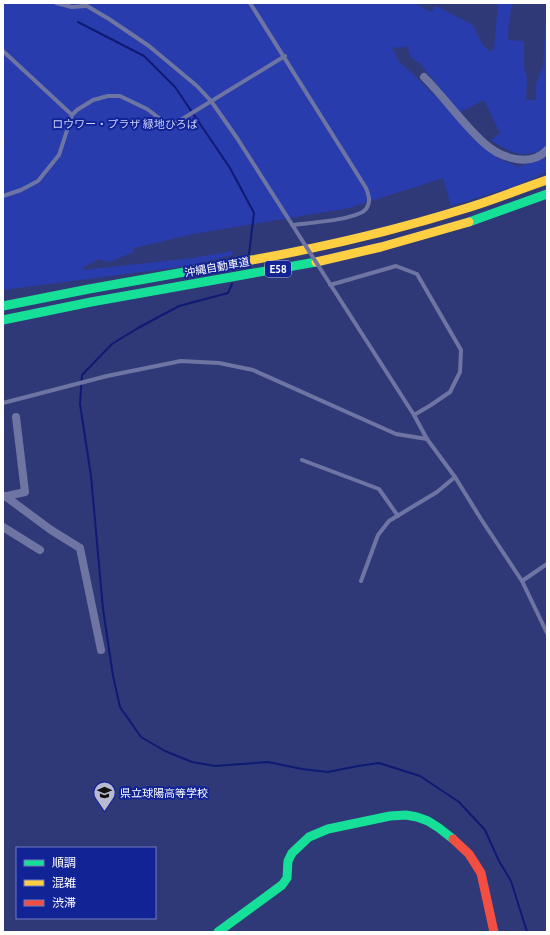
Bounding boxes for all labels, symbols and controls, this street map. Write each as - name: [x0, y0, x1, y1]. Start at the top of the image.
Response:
- park label: ロウワー・プラザ 緑地ひろば: [52, 118, 198, 130]
- street label: 沖縄自動車道: [183, 255, 251, 279]
- road number: E58: [265, 261, 291, 277]
- school or university icon: 県立球陽高等学校: [91, 780, 117, 813]
- place label: 県立球陽高等学校: [120, 787, 208, 799]
- legend: [16, 847, 156, 919]
- text: 順調: [52, 856, 76, 869]
- text: 混雑: [52, 876, 76, 889]
- text: 渋滞: [52, 896, 76, 909]

